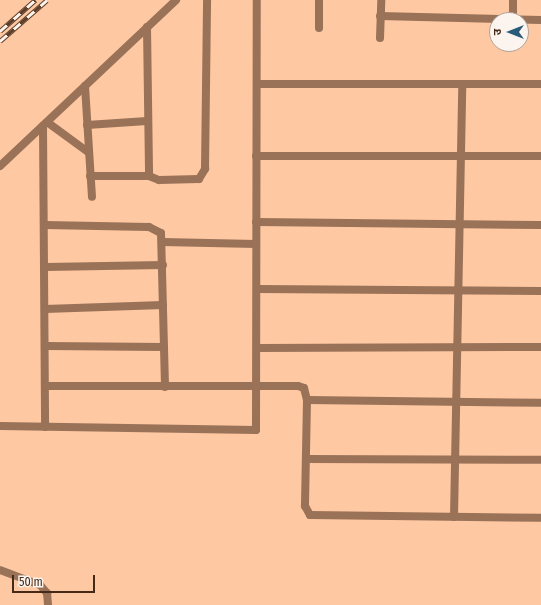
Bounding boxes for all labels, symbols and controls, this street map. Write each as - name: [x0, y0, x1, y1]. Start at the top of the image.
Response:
- north arrow: [489, 12, 529, 52]
- text: उ: [491, 29, 504, 35]
- scale bar: [14, 567, 97, 593]
- text: 50 m: [19, 575, 43, 589]

